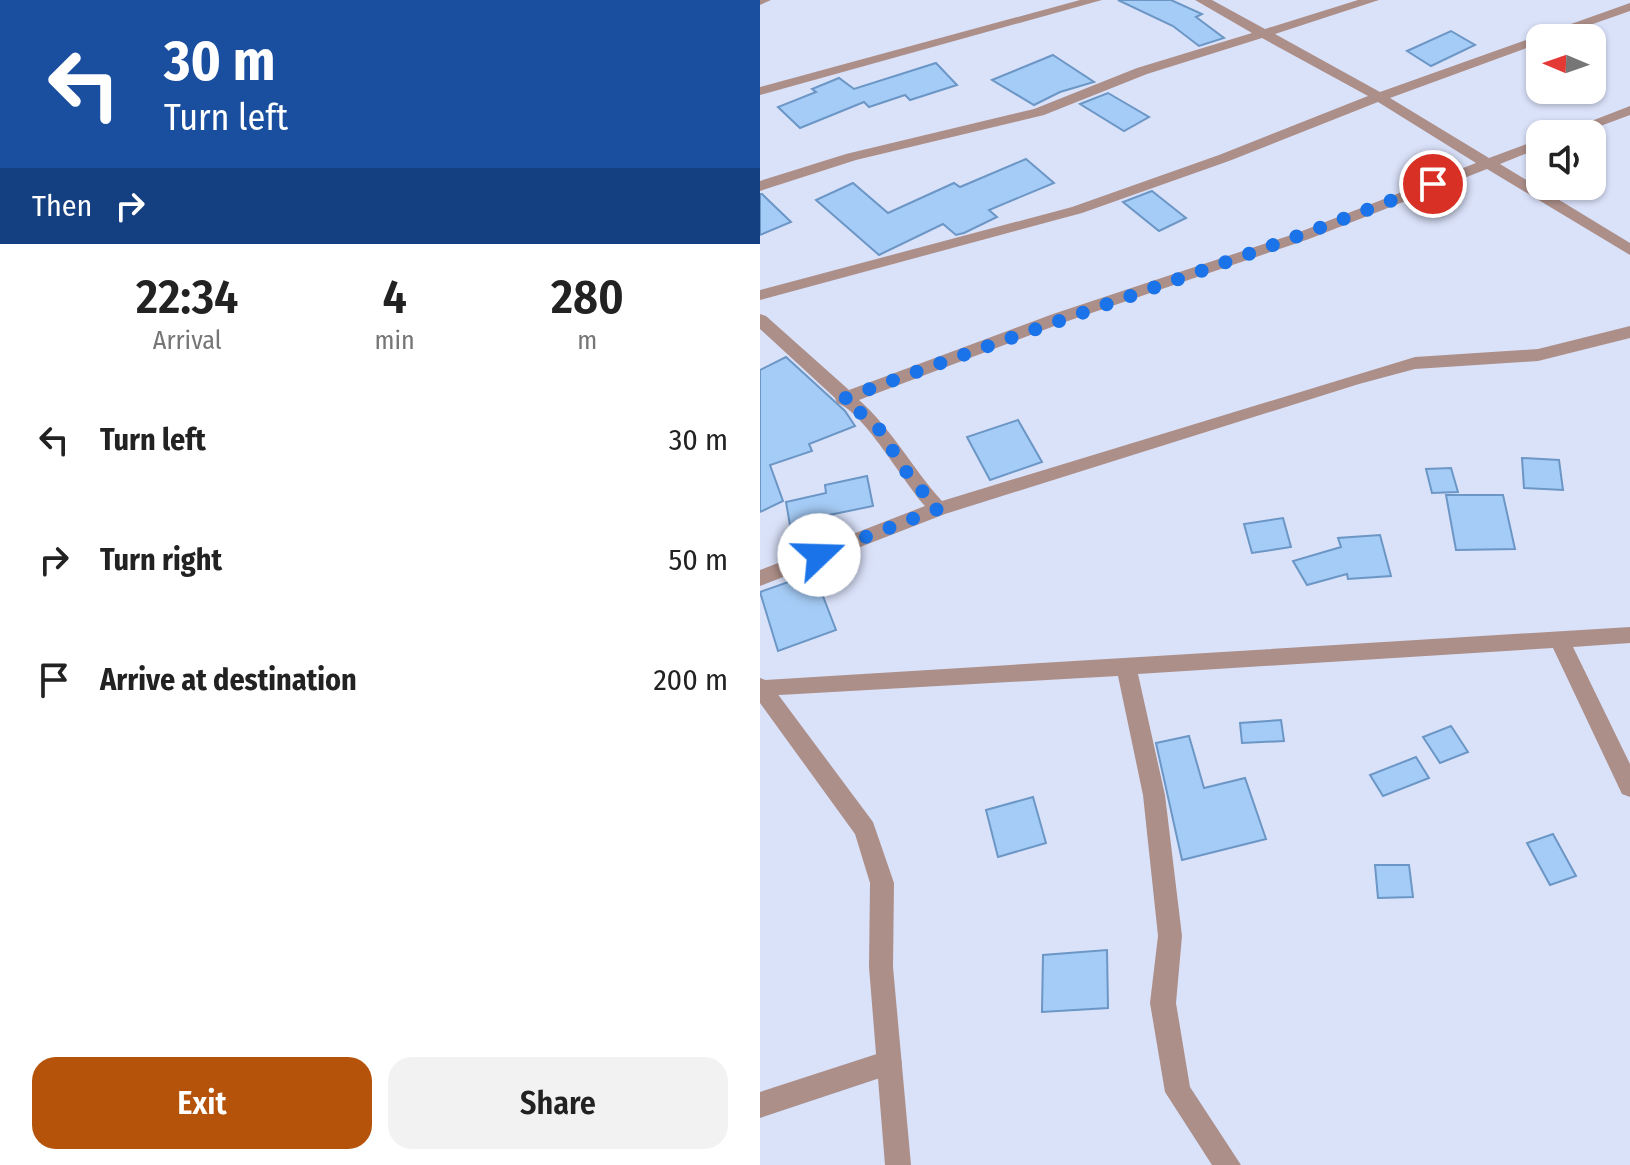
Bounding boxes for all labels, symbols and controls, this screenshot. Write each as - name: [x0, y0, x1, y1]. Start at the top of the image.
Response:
- north arrow: [1526, 24, 1606, 104]
- map controls: [1526, 24, 1606, 200]
- text: 30 m: [164, 28, 275, 95]
- icon: left: [32, 32, 136, 136]
- text: Turn left: [164, 96, 288, 140]
- button: sound: [1526, 120, 1606, 200]
- pin: [1399, 150, 1467, 218]
- icon: arrive: [1411, 162, 1455, 206]
- icon: right: [108, 184, 152, 228]
- text: Then: [32, 188, 92, 224]
- text: 22:34: [136, 268, 238, 326]
- text: 4: [382, 268, 407, 326]
- text: 280: [551, 268, 624, 326]
- text: Arrival: [153, 325, 222, 356]
- text: min: [375, 325, 415, 356]
- text: m: [577, 325, 597, 356]
- icon: left: [32, 418, 76, 462]
- text: Turn left: [100, 422, 206, 458]
- text: 30 m: [669, 422, 728, 458]
- position arrow: [777, 513, 861, 597]
- icon: right: [32, 538, 76, 582]
- text: Turn right: [100, 542, 222, 578]
- text: 50 m: [668, 542, 728, 578]
- icon: arrive: [32, 658, 76, 702]
- text: Arrive at destination: [100, 662, 357, 698]
- text: 200 m: [653, 662, 728, 698]
- button: Exit: [32, 1057, 372, 1149]
- button: Share: [388, 1057, 728, 1149]

